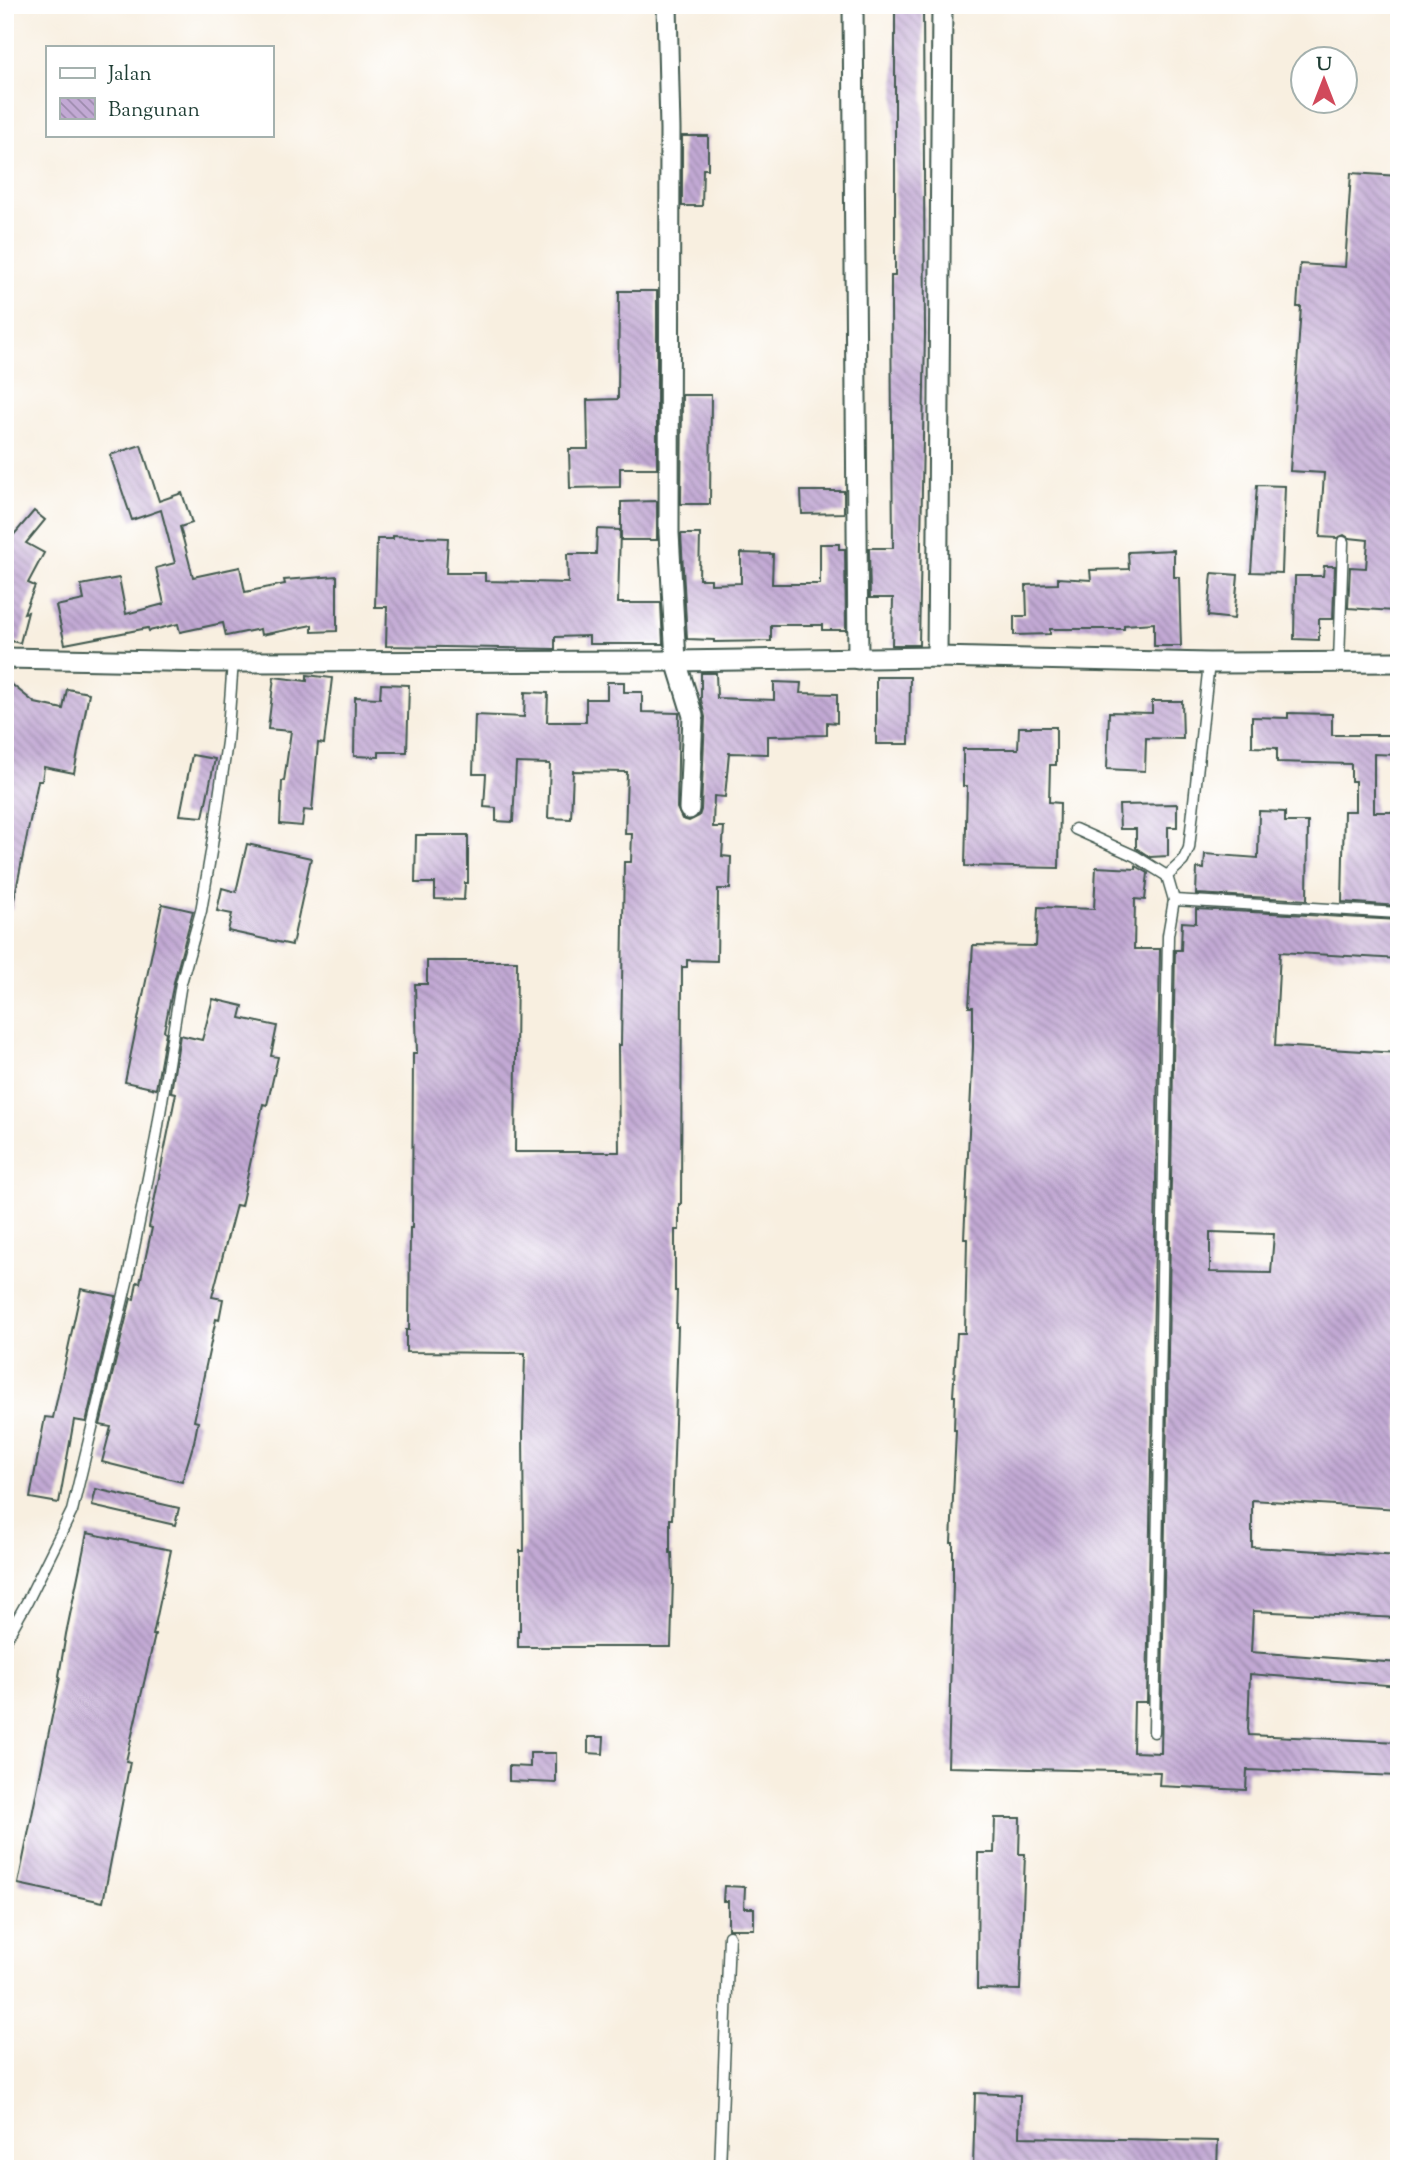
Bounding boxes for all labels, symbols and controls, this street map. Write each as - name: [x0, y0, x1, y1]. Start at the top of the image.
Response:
- legend: [46, 46, 273, 136]
- north arrow: [1288, 46, 1358, 116]
- text: U: [1316, 52, 1332, 79]
- text: Jalan: [107, 60, 152, 90]
- text: Bangunan: [108, 96, 200, 126]

